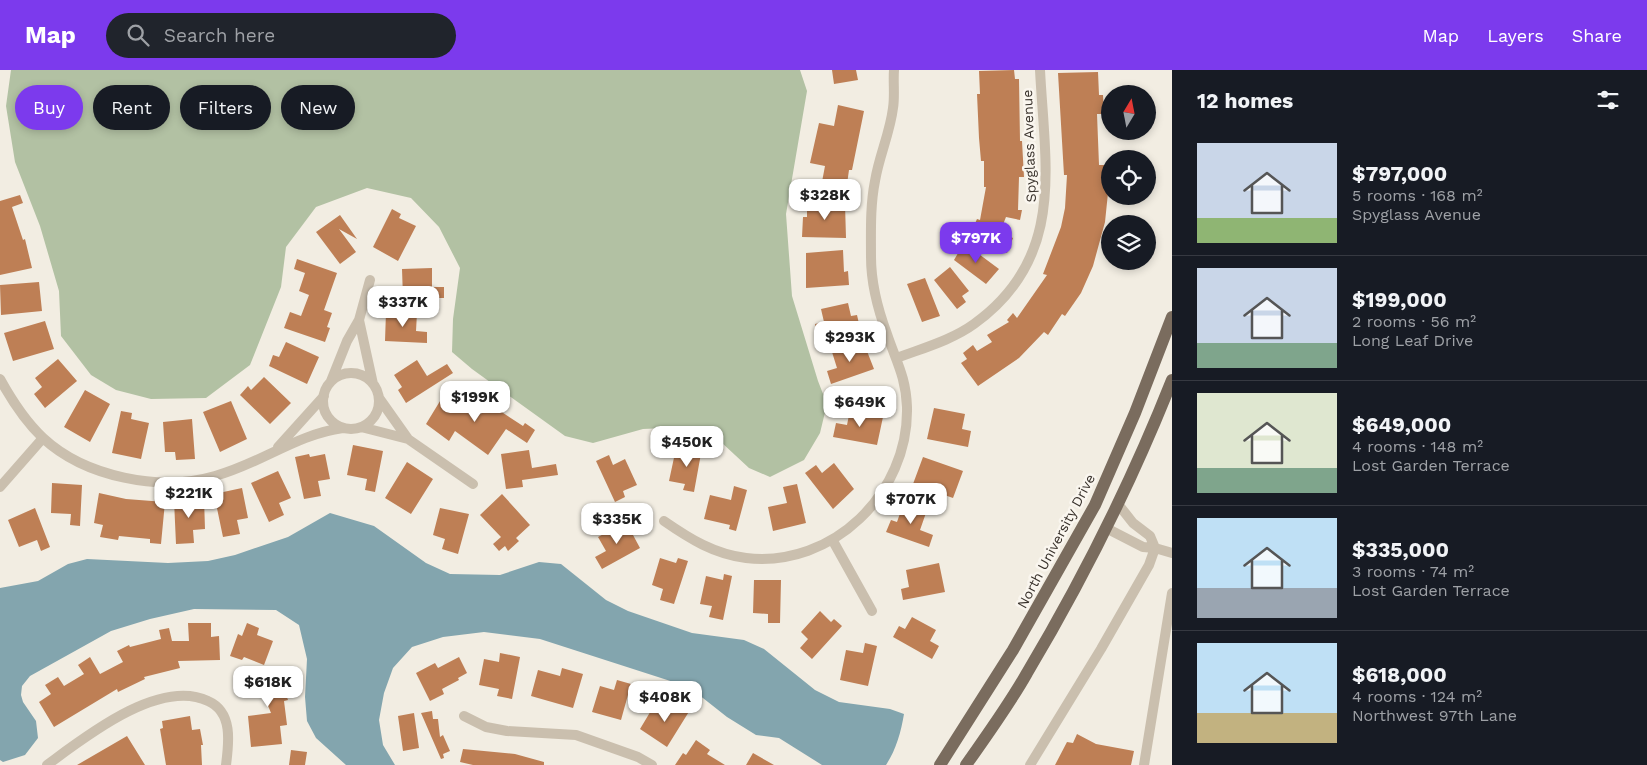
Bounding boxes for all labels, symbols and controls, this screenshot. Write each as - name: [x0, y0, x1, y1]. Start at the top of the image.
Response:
- search box: [106, 13, 456, 58]
- text: Map: [25, 21, 76, 49]
- icon: search: [124, 21, 152, 49]
- text: Search here: [164, 24, 275, 47]
- text: Map: [1422, 25, 1459, 46]
- text: Layers: [1487, 25, 1544, 46]
- text: Share: [1572, 25, 1622, 46]
- chip: Buy: [15, 85, 83, 130]
- chip: Rent: [93, 85, 170, 130]
- chip: Filters: [180, 85, 271, 130]
- chip: New: [281, 85, 355, 130]
- north arrow: [1101, 85, 1156, 140]
- map controls: [1101, 85, 1156, 270]
- icon: filters: [1594, 86, 1622, 114]
- text: 12 homes: [1197, 88, 1293, 113]
- street label: Spyglass Avenue: [1019, 89, 1039, 203]
- button: locate: [1101, 150, 1156, 205]
- text: $797,000: [1352, 161, 1447, 186]
- icon: home: [1237, 163, 1297, 223]
- pin: $328K: [790, 178, 860, 221]
- text: $328K: [800, 185, 850, 204]
- text: 5 rooms · 168 m²: [1352, 186, 1483, 205]
- text: Spyglass Avenue: [1352, 205, 1481, 224]
- button: layers: [1101, 215, 1156, 270]
- pin: $797K: [941, 222, 1011, 264]
- text: $797K: [951, 228, 1001, 247]
- pin: $337K: [368, 286, 438, 328]
- text: $199,000: [1352, 287, 1447, 312]
- icon: home: [1237, 288, 1297, 348]
- text: $337K: [378, 292, 428, 311]
- text: 2 rooms · 56 m²: [1352, 312, 1476, 331]
- pin: $293K: [815, 320, 885, 363]
- text: $293K: [825, 327, 875, 346]
- text: Long Leaf Drive: [1352, 331, 1473, 350]
- pin: $199K: [440, 380, 510, 423]
- pin: $649K: [825, 386, 895, 428]
- text: $199K: [451, 387, 499, 406]
- text: $649K: [834, 392, 886, 411]
- text: $649,000: [1352, 412, 1451, 437]
- icon: home: [1237, 413, 1297, 473]
- pin: $450K: [652, 426, 722, 468]
- text: $450K: [661, 432, 713, 451]
- text: 4 rooms · 148 m²: [1352, 437, 1483, 456]
- text: Lost Garden Terrace: [1352, 456, 1510, 475]
- street label: North University Drive: [1014, 471, 1098, 611]
- pin: $221K: [154, 476, 224, 519]
- pin: $707K: [876, 482, 946, 525]
- text: $221K: [165, 483, 213, 502]
- text: $707K: [886, 489, 936, 508]
- pin: $335K: [582, 502, 652, 545]
- text: $335K: [592, 509, 642, 528]
- text: $335,000: [1352, 537, 1449, 562]
- icon: home: [1237, 538, 1297, 598]
- text: 3 rooms · 74 m²: [1352, 562, 1474, 581]
- text: Lost Garden Terrace: [1352, 581, 1510, 600]
- text: $618,000: [1352, 662, 1447, 687]
- icon: home: [1237, 663, 1297, 723]
- pin: $618K: [233, 666, 303, 708]
- text: $618K: [244, 672, 292, 691]
- pin: $408K: [630, 680, 700, 723]
- text: $408K: [639, 687, 691, 706]
- text: 4 rooms · 124 m²: [1352, 687, 1482, 706]
- text: Northwest 97th Lane: [1352, 706, 1517, 725]

